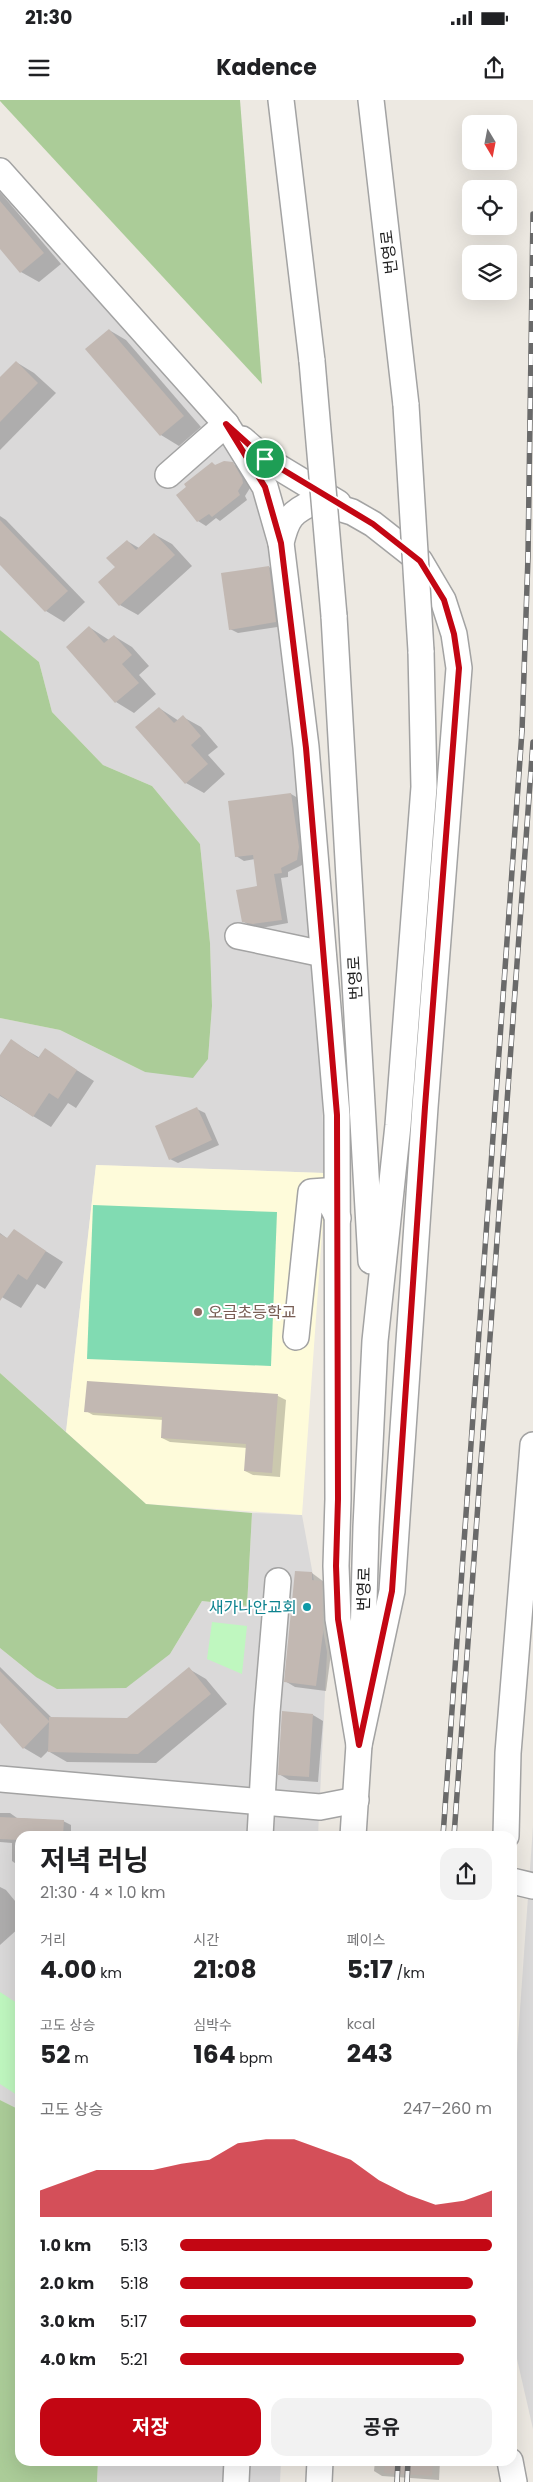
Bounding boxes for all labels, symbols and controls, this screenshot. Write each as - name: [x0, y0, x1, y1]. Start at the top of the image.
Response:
- text: 21:30: [25, 4, 72, 31]
- text: Kadence: [216, 52, 317, 83]
- icon: menu: [25, 54, 53, 82]
- icon: share: [480, 54, 508, 82]
- north arrow: [462, 115, 518, 170]
- map controls: [462, 115, 517, 300]
- button: locate: [462, 180, 517, 235]
- street label: 번영로: [375, 228, 403, 275]
- button: layers: [462, 245, 517, 300]
- pin: [244, 438, 286, 480]
- icon: arrive: [251, 445, 279, 473]
- street label: 번영로: [342, 955, 368, 1001]
- place label: 오금초등학교: [208, 1301, 296, 1324]
- marker: 오금초등학교: [192, 1306, 204, 1318]
- street label: 번영로: [352, 1566, 376, 1611]
- place label: 새가나안교회: [209, 1596, 297, 1619]
- marker: 새가나안교회: [301, 1601, 313, 1613]
- text: 저녁 러닝: [40, 1841, 149, 1880]
- button: share: [440, 1848, 492, 1900]
- text: 21:30 · 4 × 1.0 km: [40, 1881, 166, 1904]
- text: 거리: [40, 1930, 66, 1950]
- text: 시간: [193, 1930, 219, 1950]
- text: 페이스: [347, 1930, 385, 1950]
- text: 4.00: [40, 1952, 97, 1987]
- text: 21:08: [193, 1952, 257, 1987]
- text: 5:17: [347, 1952, 393, 1987]
- text: km: [97, 1963, 122, 1983]
- text: /km: [393, 1963, 425, 1983]
- text: kcal: [347, 2014, 375, 2034]
- text: 고도 상승: [40, 2015, 95, 2035]
- text: 심박수: [193, 2015, 232, 2035]
- text: 243: [347, 2036, 393, 2071]
- text: 52: [40, 2037, 71, 2072]
- text: 164: [193, 2037, 236, 2072]
- text: m: [71, 2048, 89, 2068]
- text: bpm: [236, 2048, 273, 2068]
- text: 247–260 m: [403, 2097, 492, 2120]
- text: 고도 상승: [40, 2098, 103, 2121]
- text: 1.0 km: [40, 2234, 91, 2257]
- text: 5:13: [120, 2234, 148, 2257]
- text: 2.0 km: [40, 2272, 94, 2295]
- text: 5:18: [120, 2272, 149, 2295]
- text: 3.0 km: [40, 2310, 95, 2333]
- text: 5:17: [120, 2310, 147, 2333]
- text: 4.0 km: [40, 2348, 96, 2371]
- text: 5:21: [120, 2348, 148, 2371]
- button: 저장: [40, 2398, 261, 2456]
- button: 공유: [271, 2398, 492, 2456]

